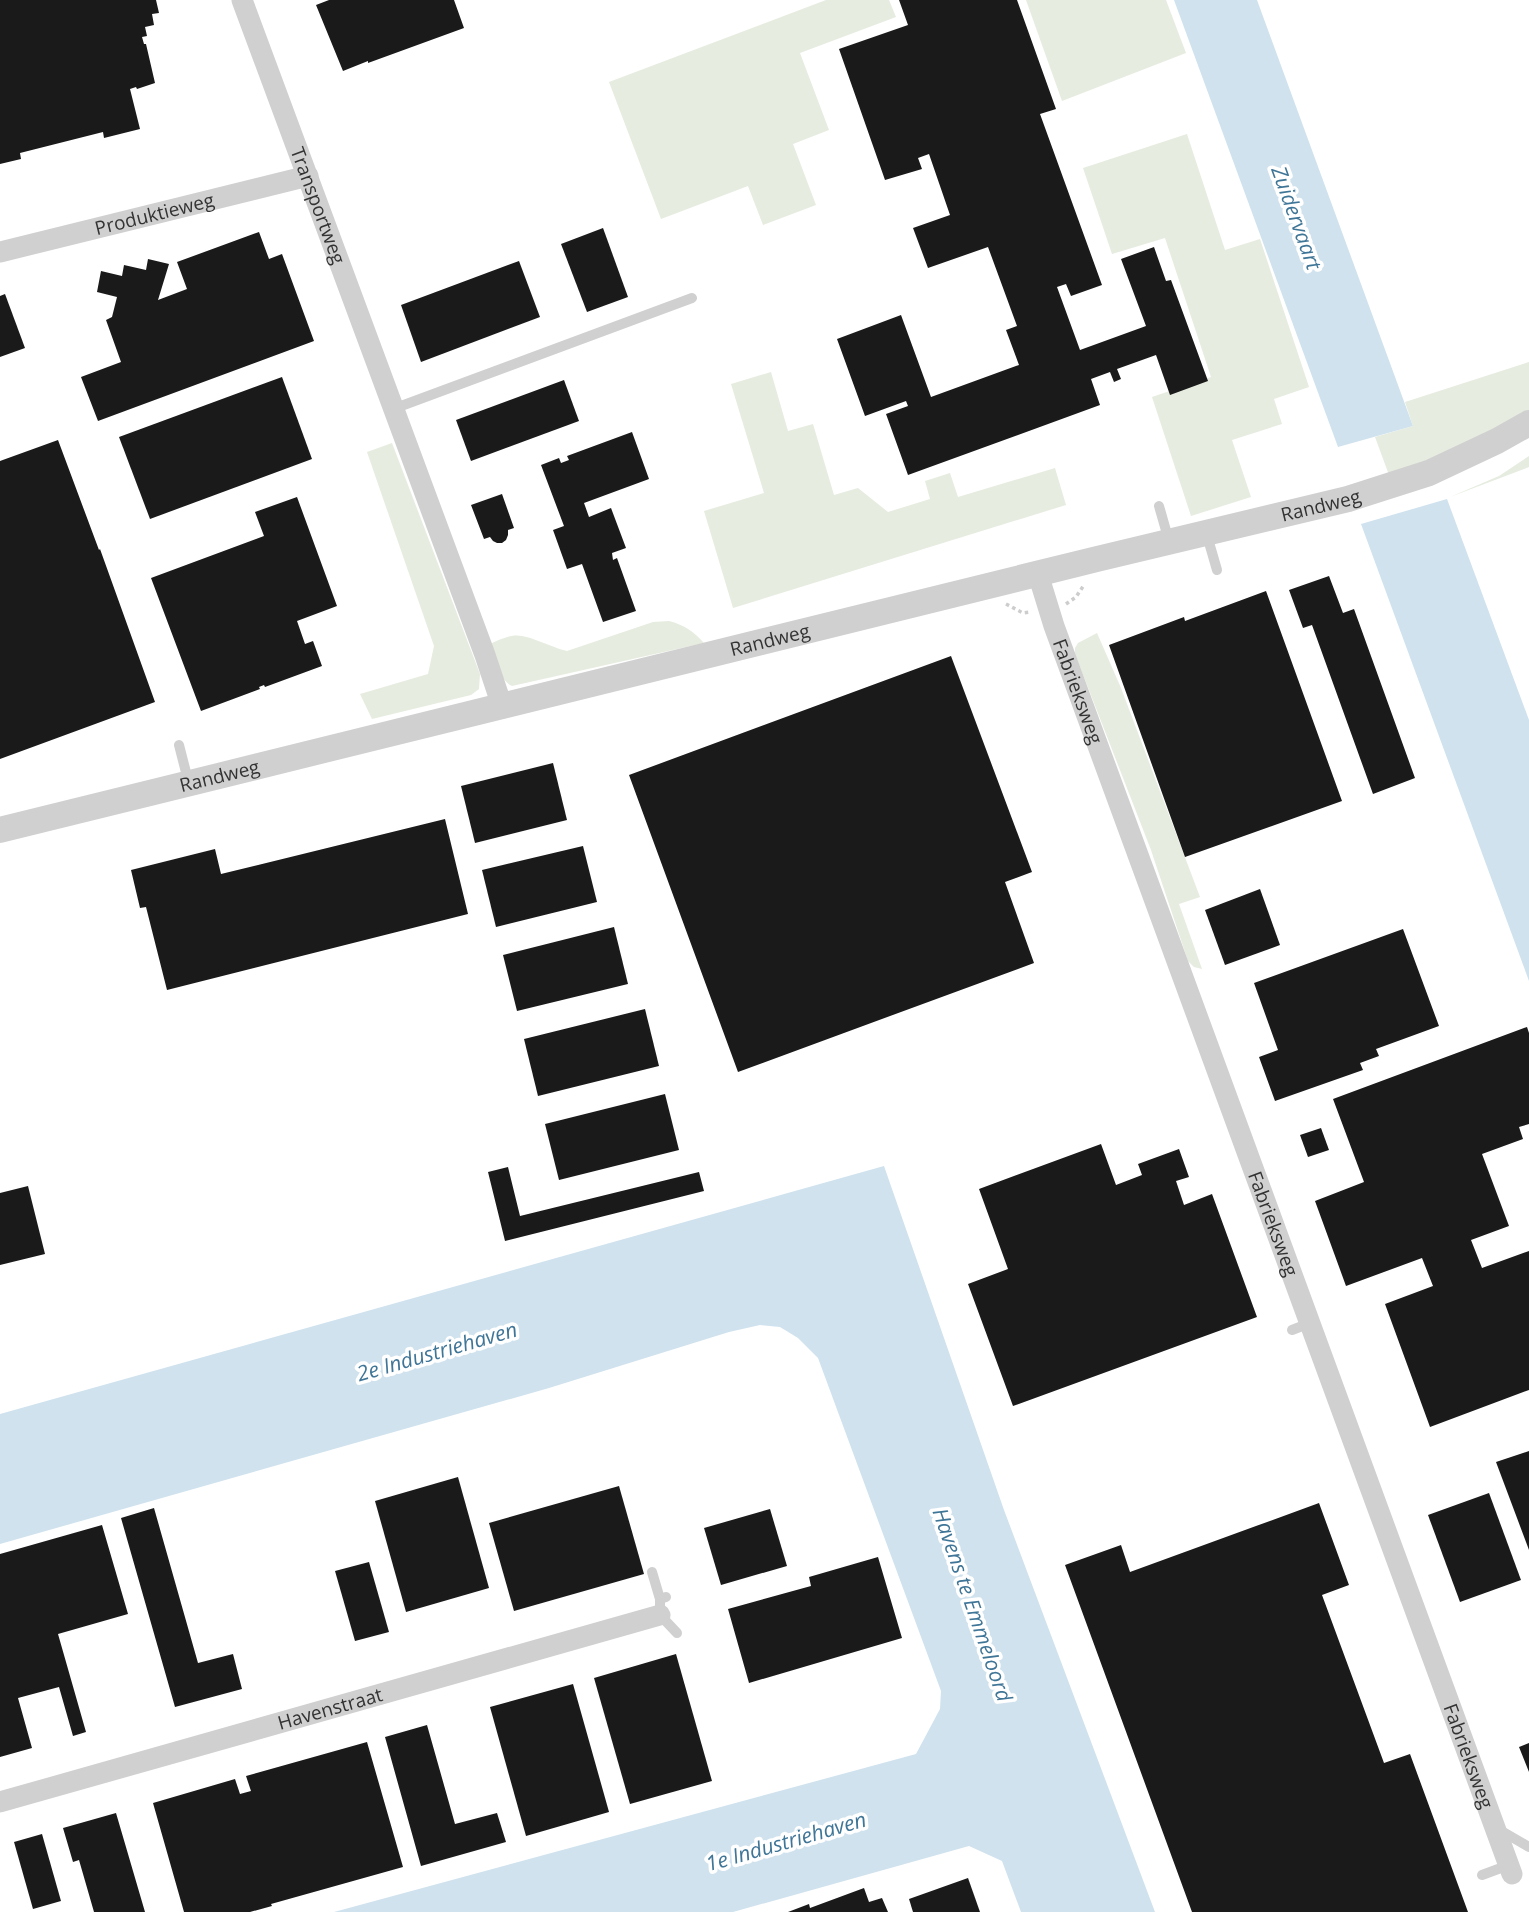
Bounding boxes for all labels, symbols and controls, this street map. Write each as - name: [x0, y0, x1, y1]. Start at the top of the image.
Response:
- street label: Transportweg: [285, 143, 352, 267]
- water label: Zuidervaart: [1265, 161, 1329, 274]
- street label: Produktieweg: [92, 187, 217, 241]
- street label: Randweg: [1278, 483, 1364, 528]
- street label: Randweg: [727, 617, 812, 662]
- street label: Fabrieksweg: [1047, 635, 1109, 747]
- street label: Randweg: [177, 753, 262, 798]
- street label: Fabrieksweg: [1242, 1168, 1304, 1280]
- water label: 2e Industriehaven: [353, 1315, 520, 1387]
- water label: Havens te Emmeloord: [927, 1504, 1020, 1706]
- street label: Havenstraat: [275, 1681, 386, 1736]
- street label: Fabrieksweg: [1438, 1700, 1500, 1812]
- water label: 1e Industriehaven: [702, 1805, 869, 1877]

